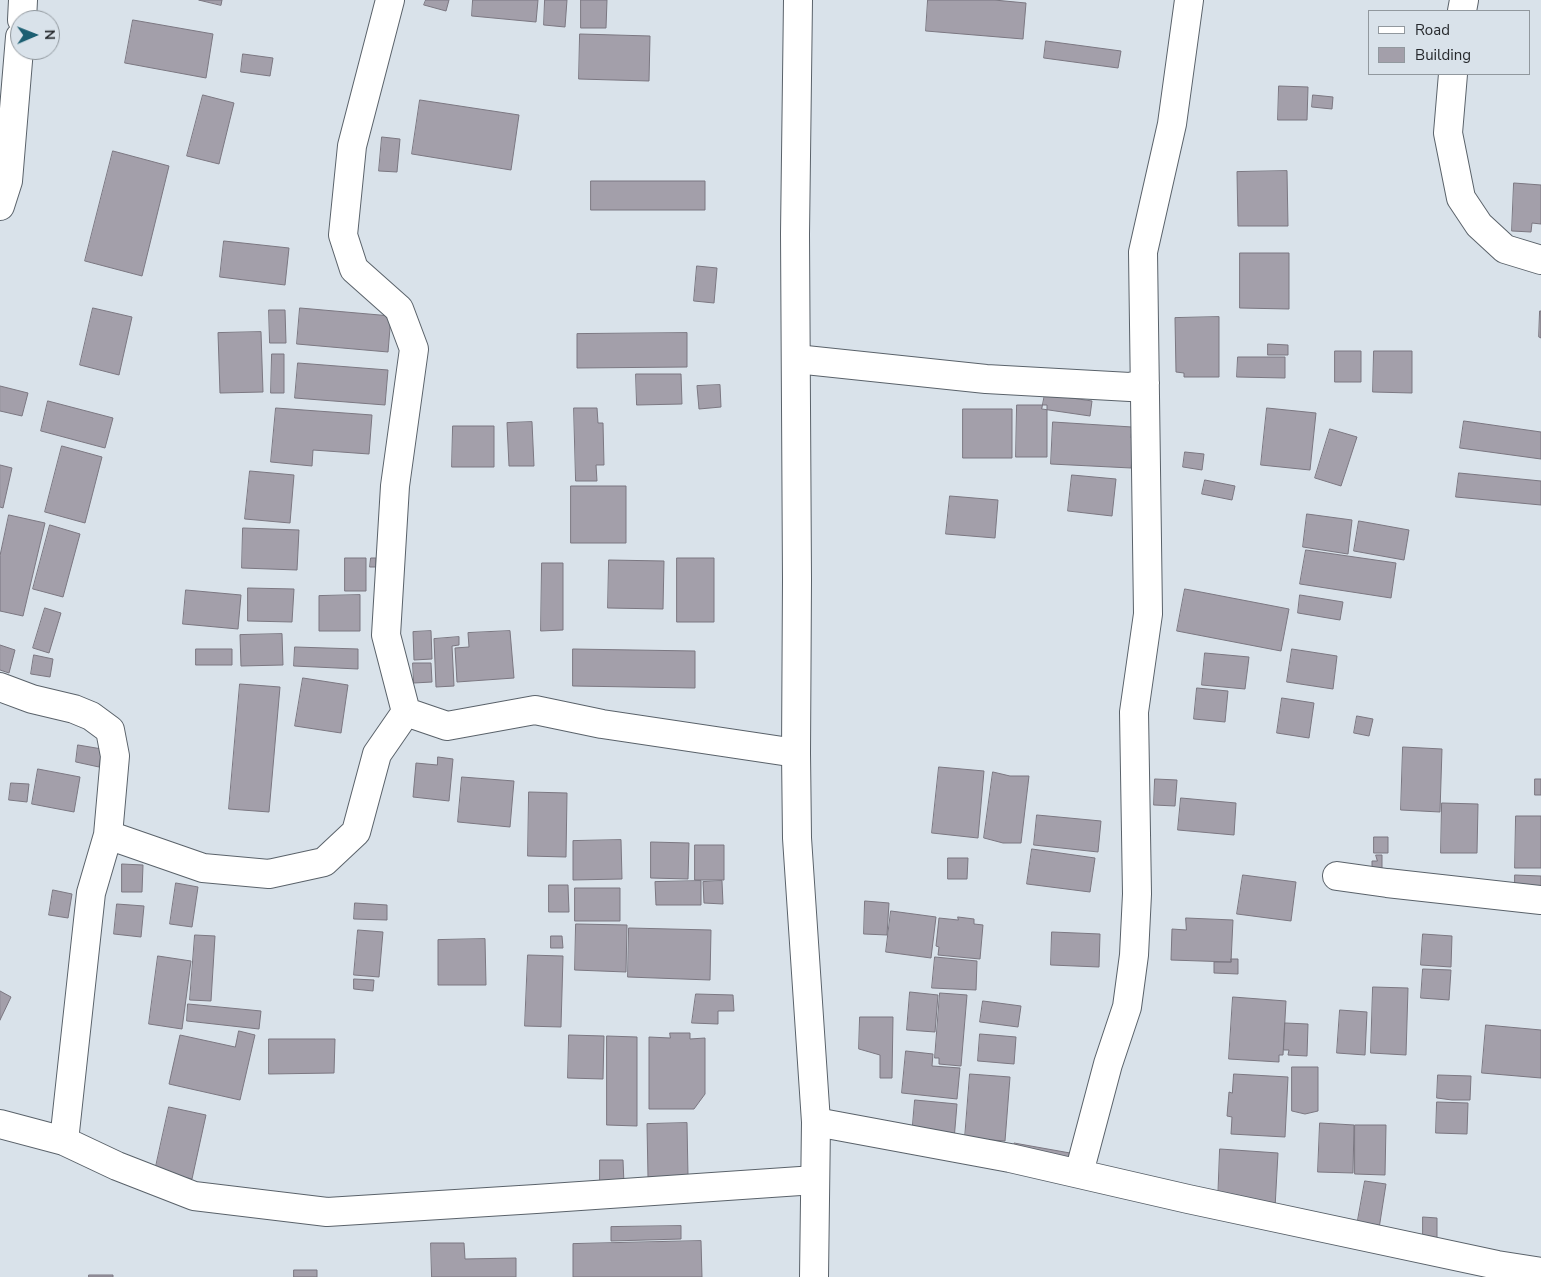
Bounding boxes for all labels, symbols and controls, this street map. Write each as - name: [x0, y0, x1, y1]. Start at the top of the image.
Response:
- north arrow: [10, 10, 60, 60]
- legend: [1368, 10, 1531, 75]
- text: Road: [1415, 20, 1450, 40]
- text: N: [40, 29, 59, 40]
- text: Building: [1415, 45, 1471, 65]

